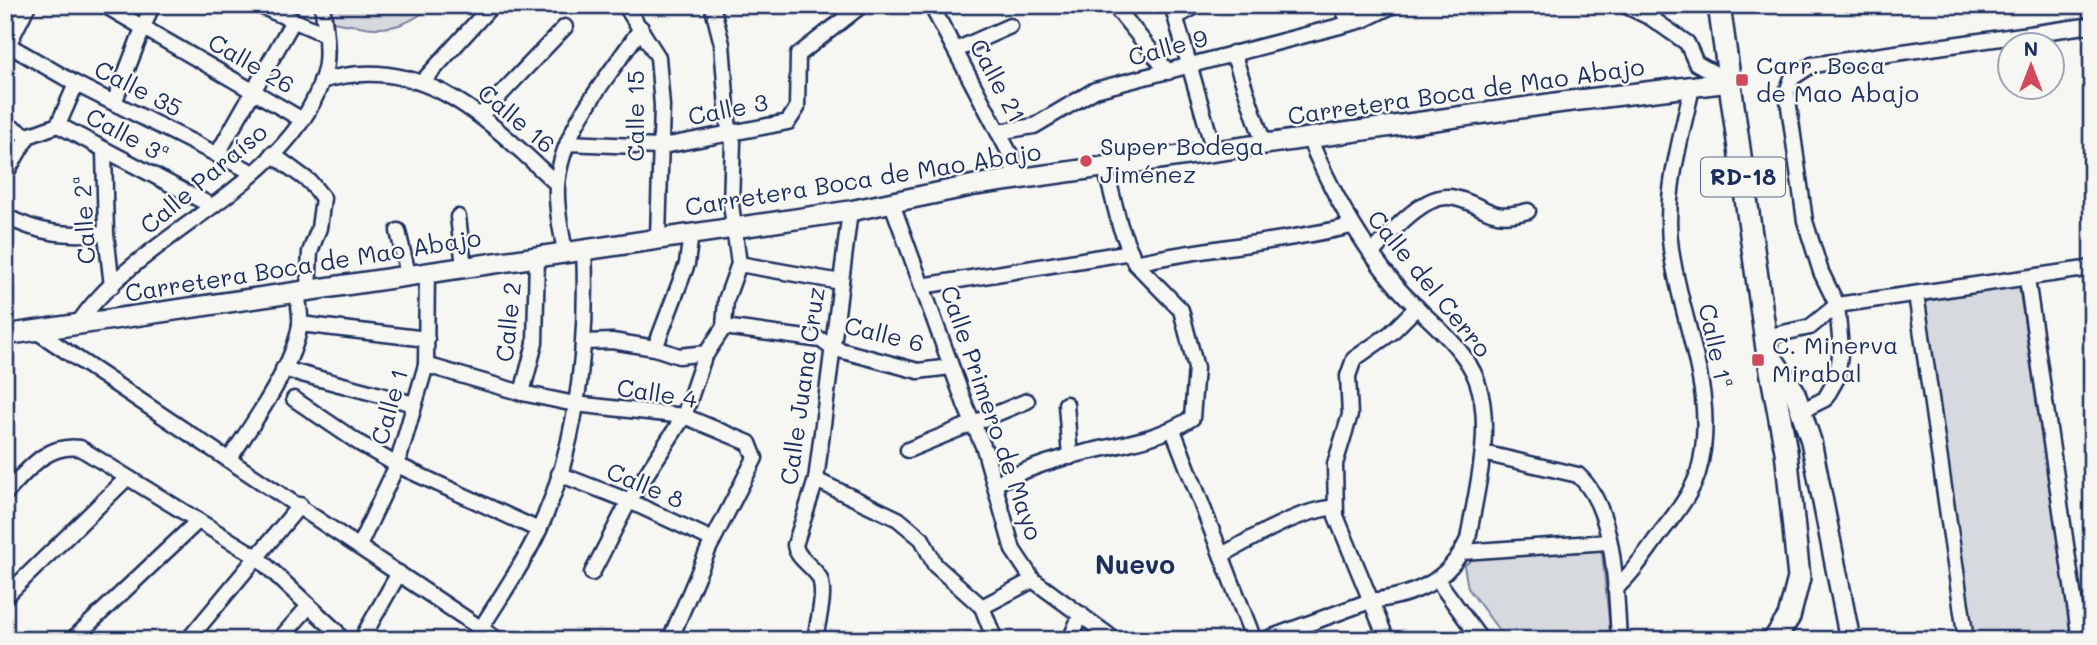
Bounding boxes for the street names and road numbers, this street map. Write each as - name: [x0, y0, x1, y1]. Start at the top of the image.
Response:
- street label: Calle 9: [1125, 21, 1211, 72]
- street label: Calle 26: [203, 26, 300, 100]
- street label: Calle 21: [963, 33, 1033, 128]
- street label: Carretera Boca de Mao Abajo: [1285, 50, 1646, 131]
- street label: Calle 35: [89, 52, 188, 123]
- street label: Calle 15: [619, 70, 650, 162]
- street label: Calle 16: [472, 76, 562, 159]
- street label: Calle 3: [685, 86, 770, 131]
- street label: Calle 3ª: [81, 100, 174, 169]
- street label: Calle Paraíso: [133, 116, 273, 240]
- street label: Carretera Boca de Mao Abajo: [683, 135, 1043, 222]
- road number: RD-18: [1701, 158, 1785, 196]
- street label: Calle 2ª: [66, 175, 101, 265]
- street label: Calle del Cerro: [1361, 203, 1499, 363]
- street label: Carretera Boca de Mao Abajo: [123, 221, 483, 308]
- street label: Calle 2: [488, 280, 527, 363]
- street label: Calle Primero de Mayo: [934, 281, 1051, 544]
- street label: Calle Juana Cruz: [772, 285, 831, 487]
- street label: Calle 1ª: [1692, 300, 1741, 391]
- street label: Calle 6: [841, 309, 927, 358]
- street label: Calle 1: [363, 365, 414, 448]
- street label: Calle 4: [615, 371, 700, 414]
- street label: Calle 8: [602, 454, 689, 515]

